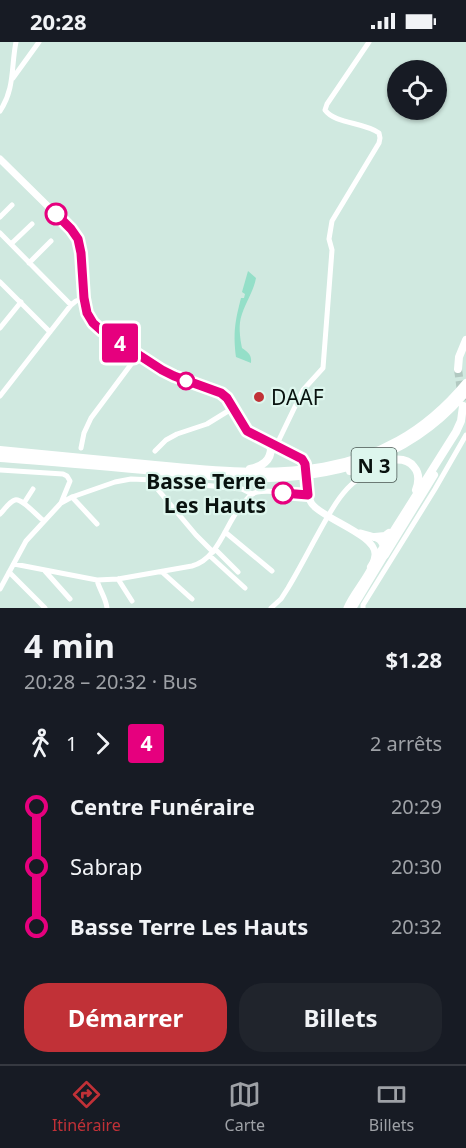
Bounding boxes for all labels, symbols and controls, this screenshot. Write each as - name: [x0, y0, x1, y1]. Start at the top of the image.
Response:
- text: 20:28: [30, 6, 87, 36]
- map controls: [387, 60, 447, 120]
- button: locate: [387, 60, 447, 120]
- unlabelled marker: [45, 203, 67, 225]
- line badge: 4: [100, 324, 140, 362]
- text: 4: [114, 329, 126, 357]
- unlabelled marker: [177, 372, 195, 390]
- place label: DAAF: [271, 383, 324, 411]
- marker: DAAF: [252, 390, 266, 404]
- road number: N 3: [352, 448, 397, 482]
- place label: Basse Terre Les Hauts: [146, 467, 266, 519]
- marker: Basse Terre Les Hauts: [272, 482, 294, 504]
- text: 4 min: [24, 623, 115, 668]
- text: $1.28: [385, 644, 442, 674]
- text: 20:28 – 20:32 · Bus: [24, 668, 197, 695]
- icon: walk: [24, 727, 57, 760]
- icon: forward: [86, 727, 119, 760]
- text: 4: [140, 729, 152, 757]
- text: 1: [66, 730, 77, 757]
- text: 2 arrêts: [370, 730, 442, 757]
- text: Centre Funéraire: [70, 791, 255, 821]
- text: 20:29: [391, 793, 442, 820]
- text: Sabrap: [70, 851, 142, 881]
- text: 20:30: [391, 853, 442, 880]
- text: Basse Terre Les Hauts: [70, 911, 308, 941]
- text: 20:32: [391, 913, 442, 940]
- button: Démarrer: [24, 983, 227, 1052]
- button: Billets: [239, 983, 442, 1052]
- tab: Itinéraire: [52, 1078, 121, 1136]
- tab: Carte: [225, 1078, 265, 1136]
- tab: Billets: [369, 1078, 414, 1136]

